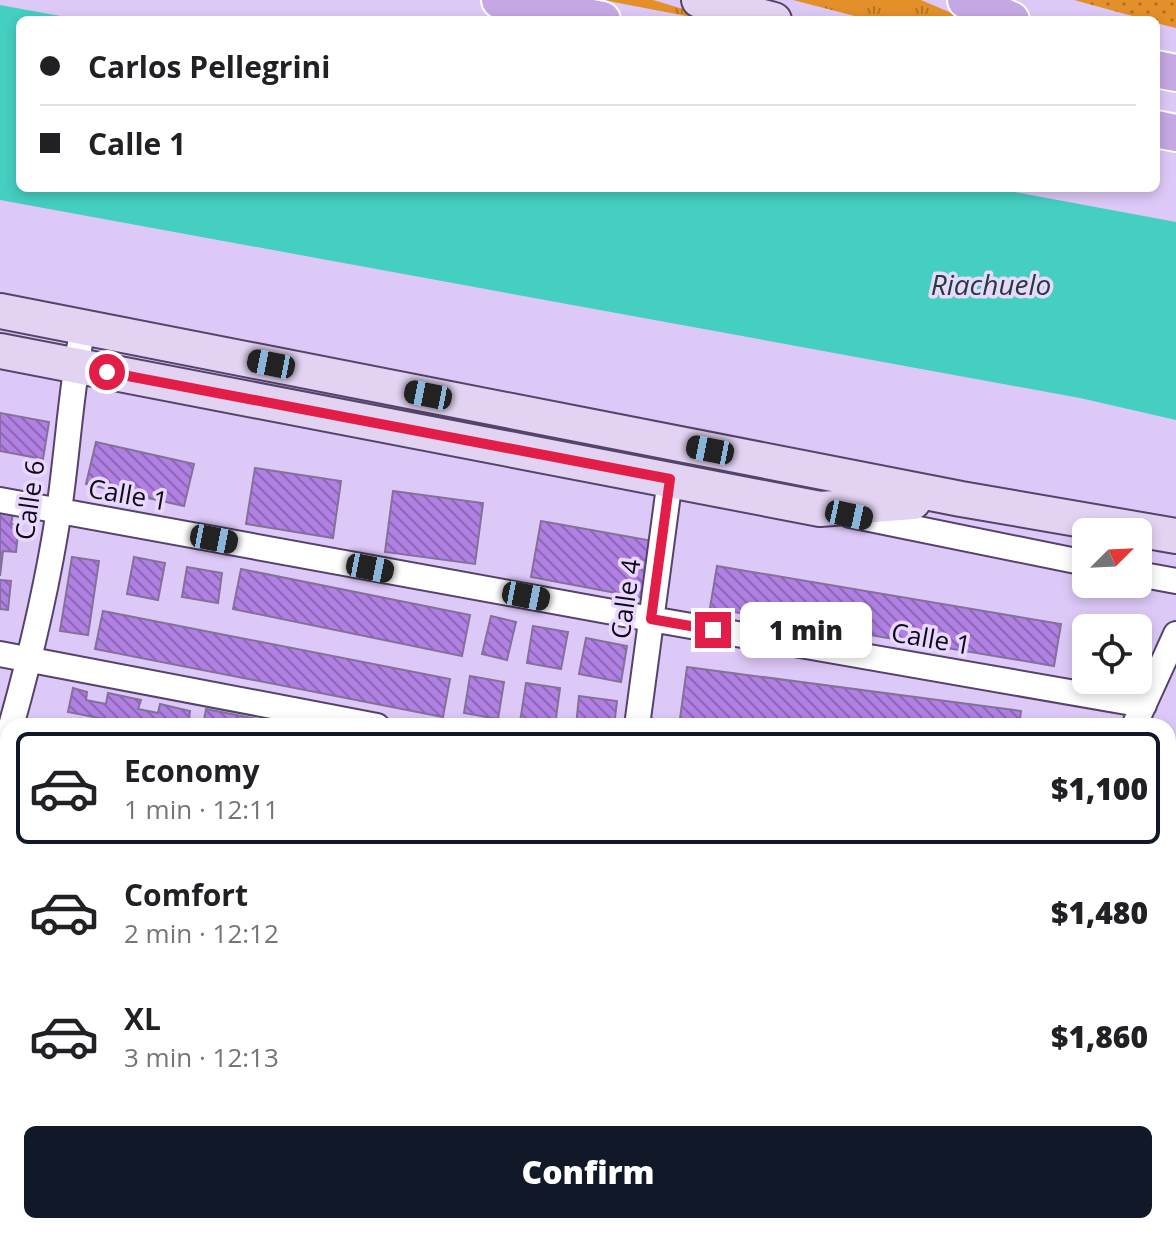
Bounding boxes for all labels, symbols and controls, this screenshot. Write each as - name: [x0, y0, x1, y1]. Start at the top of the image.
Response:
- text: Carlos Pellegrini: [88, 46, 331, 87]
- text: Calle 1: [88, 123, 186, 164]
- water label: Riachuelo: [931, 265, 1051, 303]
- car: [245, 348, 297, 380]
- route start: [89, 354, 125, 390]
- car: [402, 379, 454, 411]
- car: [684, 434, 736, 466]
- street label: Calle 6: [6, 458, 52, 542]
- street label: Calle 1: [86, 469, 171, 519]
- car: [823, 498, 875, 532]
- north arrow: [1072, 518, 1152, 598]
- map controls: [1072, 518, 1152, 694]
- car: [188, 523, 240, 555]
- car: [344, 552, 396, 584]
- street label: Calle 4: [602, 557, 648, 641]
- car: [500, 580, 552, 612]
- callout: 1 min: [741, 602, 873, 658]
- route end: [695, 612, 731, 648]
- text: 1 min: [769, 612, 843, 648]
- street label: Calle 1: [889, 613, 974, 663]
- button: locate: [1072, 614, 1152, 694]
- text: Economy: [124, 750, 260, 791]
- icon: car: [28, 752, 100, 824]
- text: $1,100: [1051, 768, 1148, 809]
- text: 1 min · 12:11: [124, 791, 279, 827]
- text: Comfort: [124, 874, 248, 915]
- icon: car: [28, 876, 100, 948]
- text: $1,480: [1051, 892, 1148, 933]
- text: 2 min · 12:12: [124, 915, 279, 951]
- text: XL: [124, 998, 161, 1039]
- icon: car: [28, 1000, 100, 1072]
- text: $1,860: [1051, 1016, 1148, 1057]
- text: 3 min · 12:13: [124, 1039, 279, 1075]
- button: Confirm: [24, 1126, 1152, 1218]

